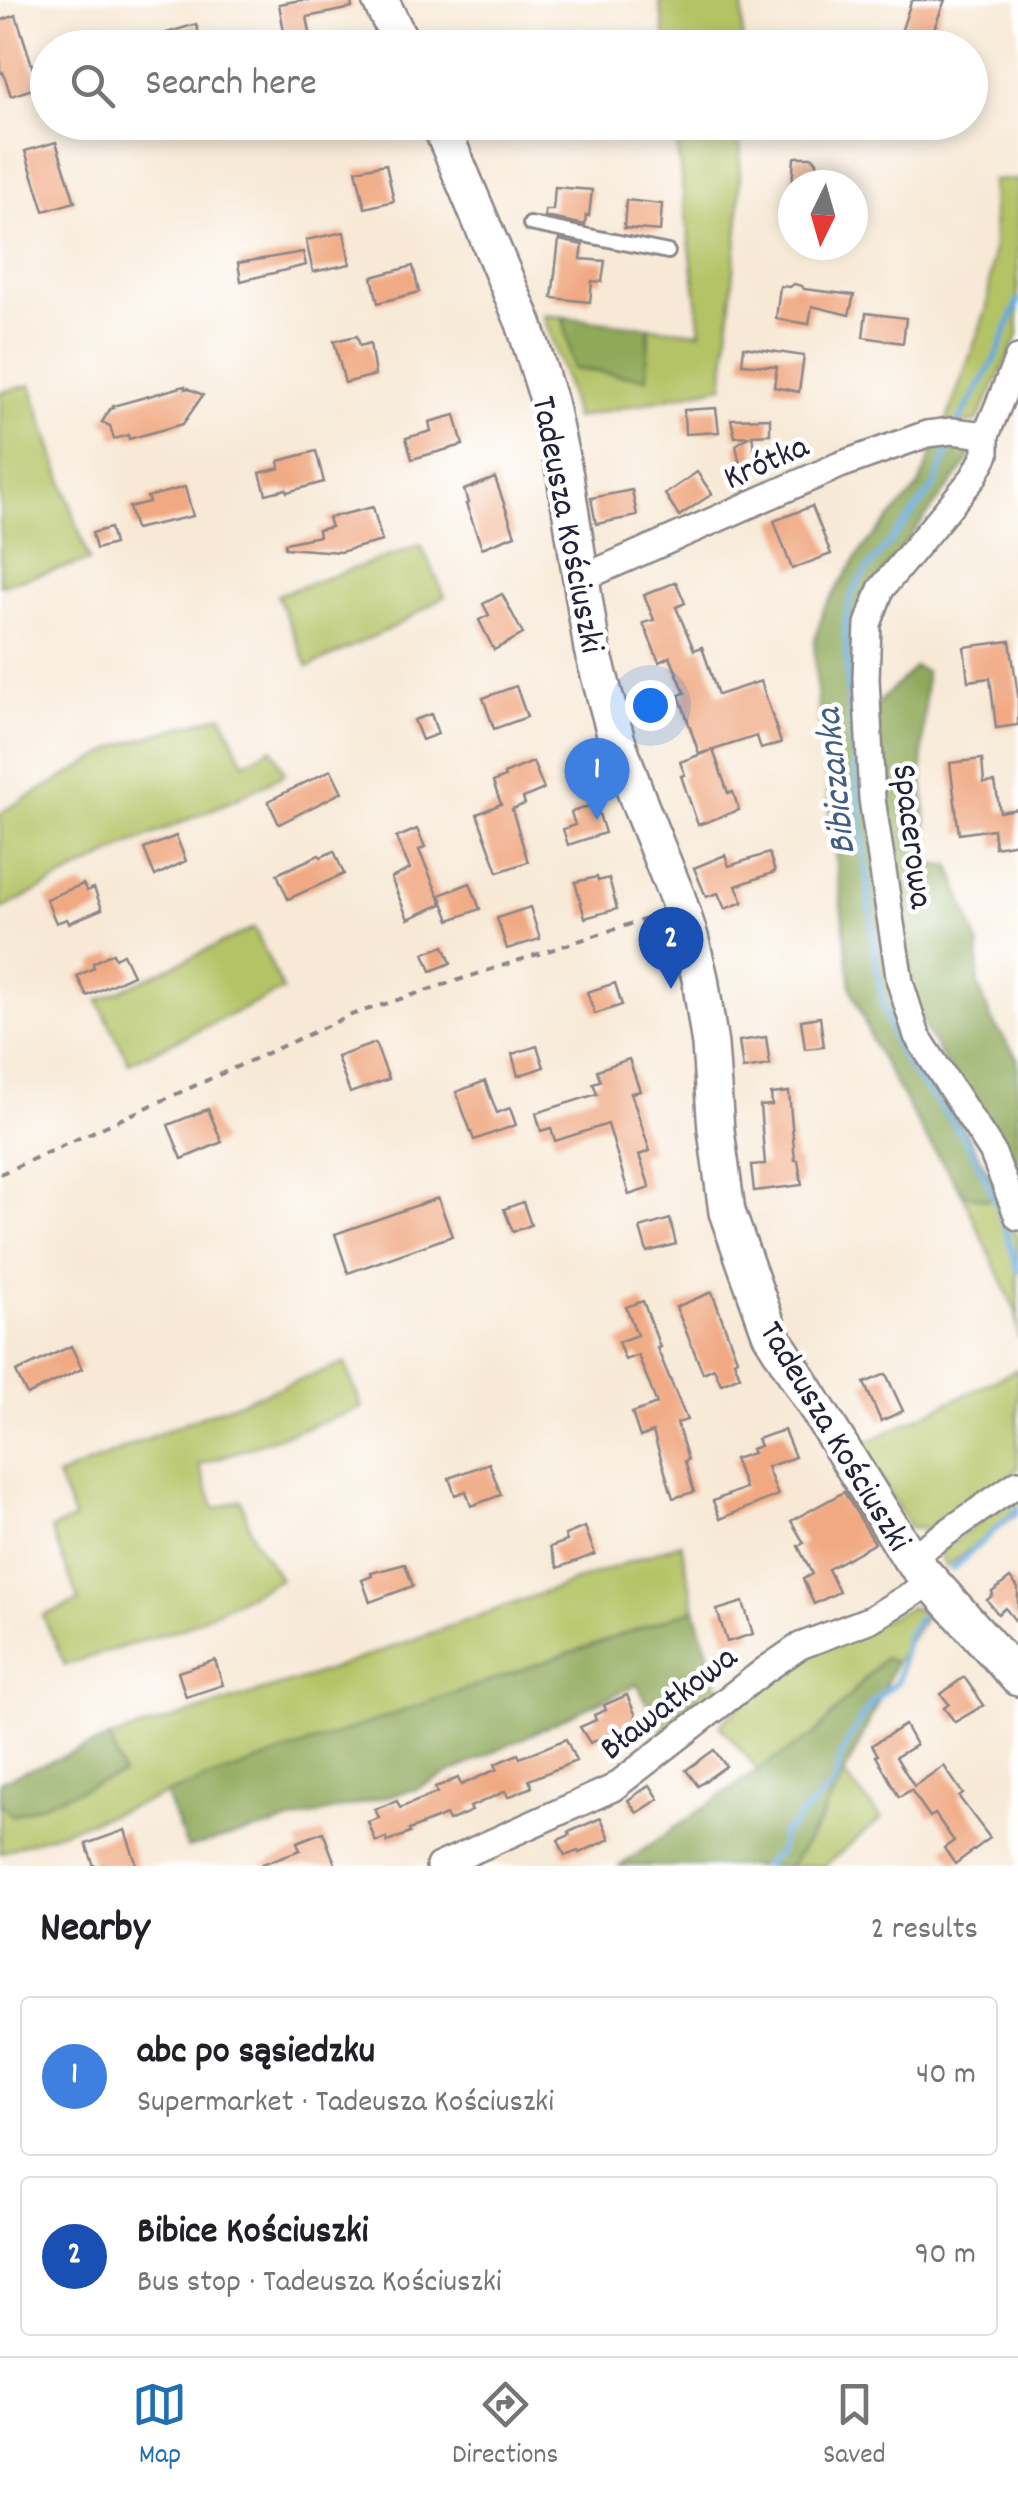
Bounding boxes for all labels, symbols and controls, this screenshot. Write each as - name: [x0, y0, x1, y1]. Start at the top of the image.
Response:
- search box: [30, 30, 988, 140]
- icon: search: [65, 58, 120, 113]
- text: Search here: [145, 58, 317, 113]
- north arrow: [778, 170, 868, 260]
- street label: Tadeusza Kościuszki: [516, 392, 615, 658]
- street label: Krótka: [716, 424, 818, 505]
- your location: [625, 680, 676, 731]
- water label: Bibiczanka: [803, 703, 873, 857]
- pin: 1: [564, 738, 630, 820]
- street label: Spacerowa: [876, 762, 944, 912]
- pin: 2: [638, 906, 704, 989]
- street label: Tadeusza Kościuszki: [744, 1313, 921, 1562]
- street label: Bławatkowa: [591, 1635, 750, 1775]
- text: Nearby: [40, 1901, 150, 1961]
- text: 2 results: [871, 1908, 978, 1954]
- text: abc po sąsiedzku: [137, 2026, 375, 2081]
- text: 1: [71, 2053, 78, 2099]
- text: 40 m: [916, 2053, 976, 2099]
- text: Supermarket · Tadeusza Kościuszki: [137, 2081, 554, 2127]
- text: Bibice Kościuszki: [137, 2206, 369, 2261]
- text: 2: [68, 2233, 81, 2279]
- text: 90 m: [915, 2233, 976, 2279]
- text: Bus stop · Tadeusza Kościuszki: [137, 2261, 502, 2307]
- tab: Map: [132, 2377, 187, 2477]
- tab: Directions: [452, 2377, 558, 2477]
- tab: Saved: [823, 2377, 886, 2477]

